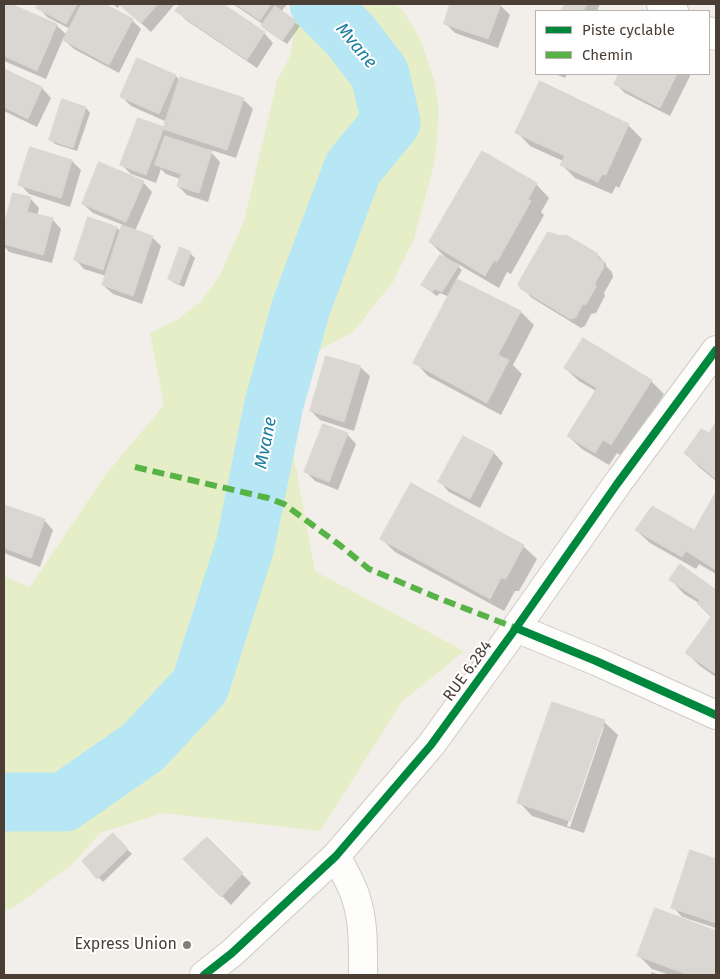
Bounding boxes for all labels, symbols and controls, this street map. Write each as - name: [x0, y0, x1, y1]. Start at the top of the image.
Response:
- legend: [535, 10, 710, 75]
- water label: Mvane: [331, 19, 381, 73]
- text: Piste cyclable: [582, 21, 675, 39]
- text: Chemin: [582, 46, 633, 64]
- water label: Mvane: [250, 415, 282, 471]
- street label: RUE 6.284: [439, 637, 497, 705]
- place label: Express Union: [75, 935, 177, 955]
- marker: Express Union: [181, 939, 193, 951]

